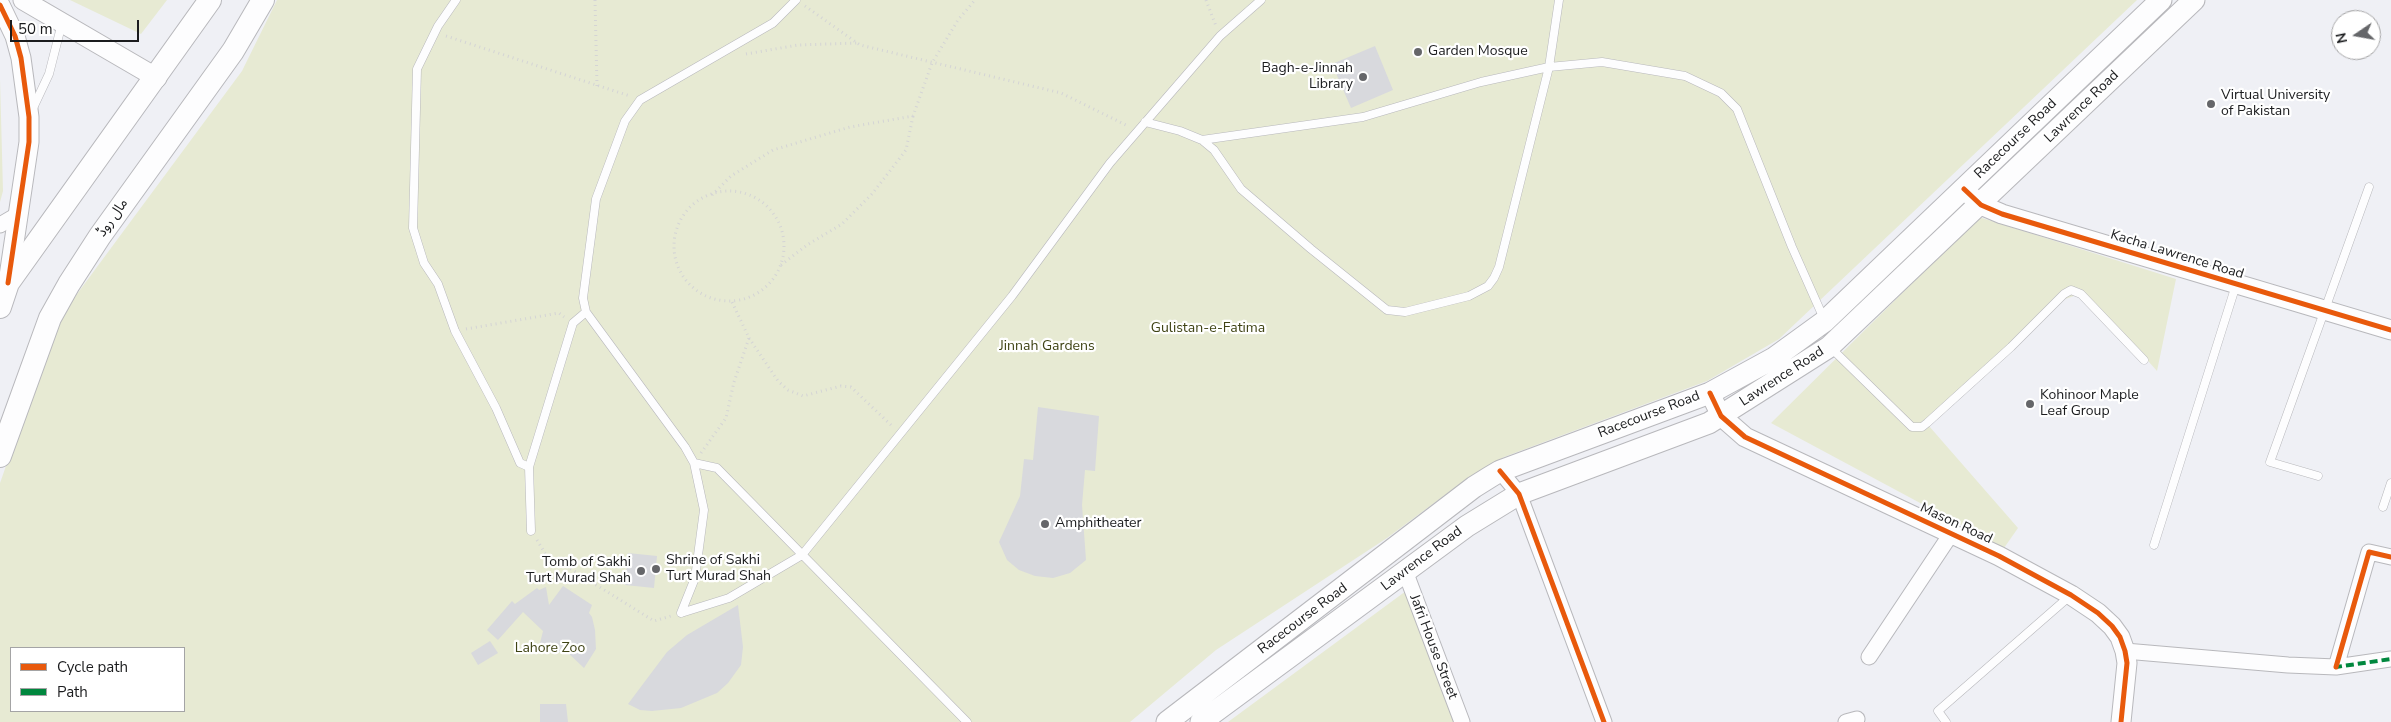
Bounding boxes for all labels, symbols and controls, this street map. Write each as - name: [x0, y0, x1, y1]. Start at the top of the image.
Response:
- scale bar: [12, 10, 141, 42]
- north arrow: [2331, 10, 2381, 60]
- text: 50 m: [18, 19, 53, 39]
- text: N: [2331, 31, 2352, 45]
- place label: Garden Mosque: [1428, 44, 1528, 60]
- marker: Garden Mosque: [1412, 46, 1424, 58]
- place label: Bagh-e-Jinnah Library: [1262, 61, 1353, 94]
- street label: Lawrence Road: [2041, 67, 2123, 147]
- marker: Bagh-e-Jinnah Library: [1357, 71, 1369, 83]
- place label: Virtual University of Pakistan: [2221, 88, 2330, 120]
- street label: Racecourse Road: [1971, 96, 2061, 182]
- marker: Virtual University of Pakistan: [2205, 98, 2217, 110]
- street label: مال روڈ: [94, 196, 132, 240]
- street label: Kacha Lawrence Road: [2108, 227, 2246, 283]
- park label: Gulistan-e-Fatima: [1151, 321, 1265, 337]
- park label: Jinnah Gardens: [999, 339, 1095, 355]
- street label: Lawrence Road: [1737, 344, 1827, 410]
- street label: Racecourse Road: [1596, 388, 1702, 442]
- place label: Kohinoor Maple Leaf Group: [2040, 388, 2139, 421]
- marker: Kohinoor Maple Leaf Group: [2024, 398, 2036, 410]
- street label: Mason Road: [1917, 500, 1995, 548]
- place label: Amphitheater: [1055, 516, 1142, 532]
- marker: Amphitheater: [1039, 518, 1051, 530]
- street label: Lawrence Road: [1378, 523, 1466, 595]
- place label: Shrine of Sakhi Turt Murad Shah: [666, 553, 771, 586]
- place label: Tomb of Sakhi Turt Murad Shah: [526, 555, 631, 588]
- marker: Shrine of Sakhi Turt Murad Shah: [650, 563, 662, 575]
- marker: Tomb of Sakhi Turt Murad Shah: [635, 565, 647, 577]
- street label: Racecourse Road: [1255, 580, 1351, 658]
- street label: Jafri House Street: [1405, 592, 1461, 702]
- park label: Lahore Zoo: [515, 641, 585, 657]
- legend: [10, 647, 185, 712]
- text: Cycle path: [57, 657, 128, 677]
- text: Path: [57, 682, 88, 702]

